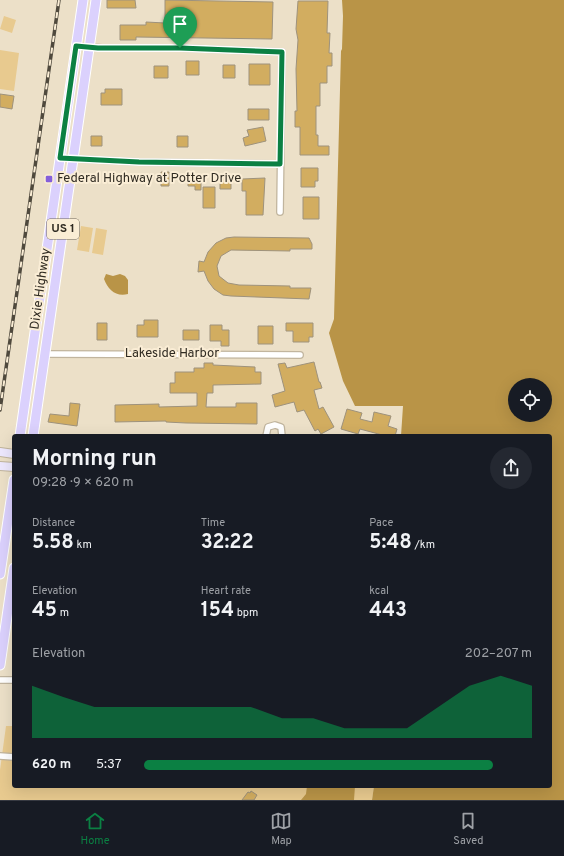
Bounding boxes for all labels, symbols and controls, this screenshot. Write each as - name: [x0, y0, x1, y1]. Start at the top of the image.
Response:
- pin: [163, 7.0, 197, 48]
- icon: arrive: [169, 13, 191, 35]
- place label: Federal Highway at Potter Drive: [57, 171, 241, 187]
- marker: Federal Highway at Potter Drive: [44, 174, 54, 184]
- road number: US 1: [47, 219, 79, 239]
- street label: Dixie Highway: [27, 247, 55, 331]
- street label: Lakeside Harbor: [125, 346, 219, 362]
- map controls: [508, 378, 552, 422]
- button: locate: [508, 378, 552, 422]
- text: Morning run: [32, 446, 157, 473]
- button: share: [490, 447, 532, 489]
- text: 09:28 · 9 × 620 m: [32, 475, 133, 491]
- text: Distance: [32, 516, 75, 530]
- text: Time: [201, 516, 225, 530]
- text: Pace: [369, 516, 394, 530]
- text: 5.58: [32, 530, 74, 556]
- text: 32:22: [201, 530, 254, 556]
- text: 5:48: [369, 530, 412, 556]
- text: km: [74, 538, 92, 552]
- text: /km: [412, 538, 435, 552]
- text: Elevation: [32, 584, 77, 598]
- text: Heart rate: [201, 584, 251, 598]
- text: kcal: [369, 584, 389, 598]
- text: 45: [32, 598, 57, 624]
- text: 154: [201, 598, 234, 624]
- text: 443: [369, 598, 407, 624]
- text: m: [57, 606, 69, 620]
- text: bpm: [234, 606, 258, 620]
- text: Elevation: [32, 646, 85, 662]
- text: 202–207 m: [465, 646, 532, 662]
- text: 620 m: [32, 757, 71, 773]
- text: 5:37: [96, 757, 121, 773]
- tab: Home: [80, 810, 110, 848]
- tab: Map: [270, 810, 292, 848]
- tab: Saved: [453, 810, 484, 848]

